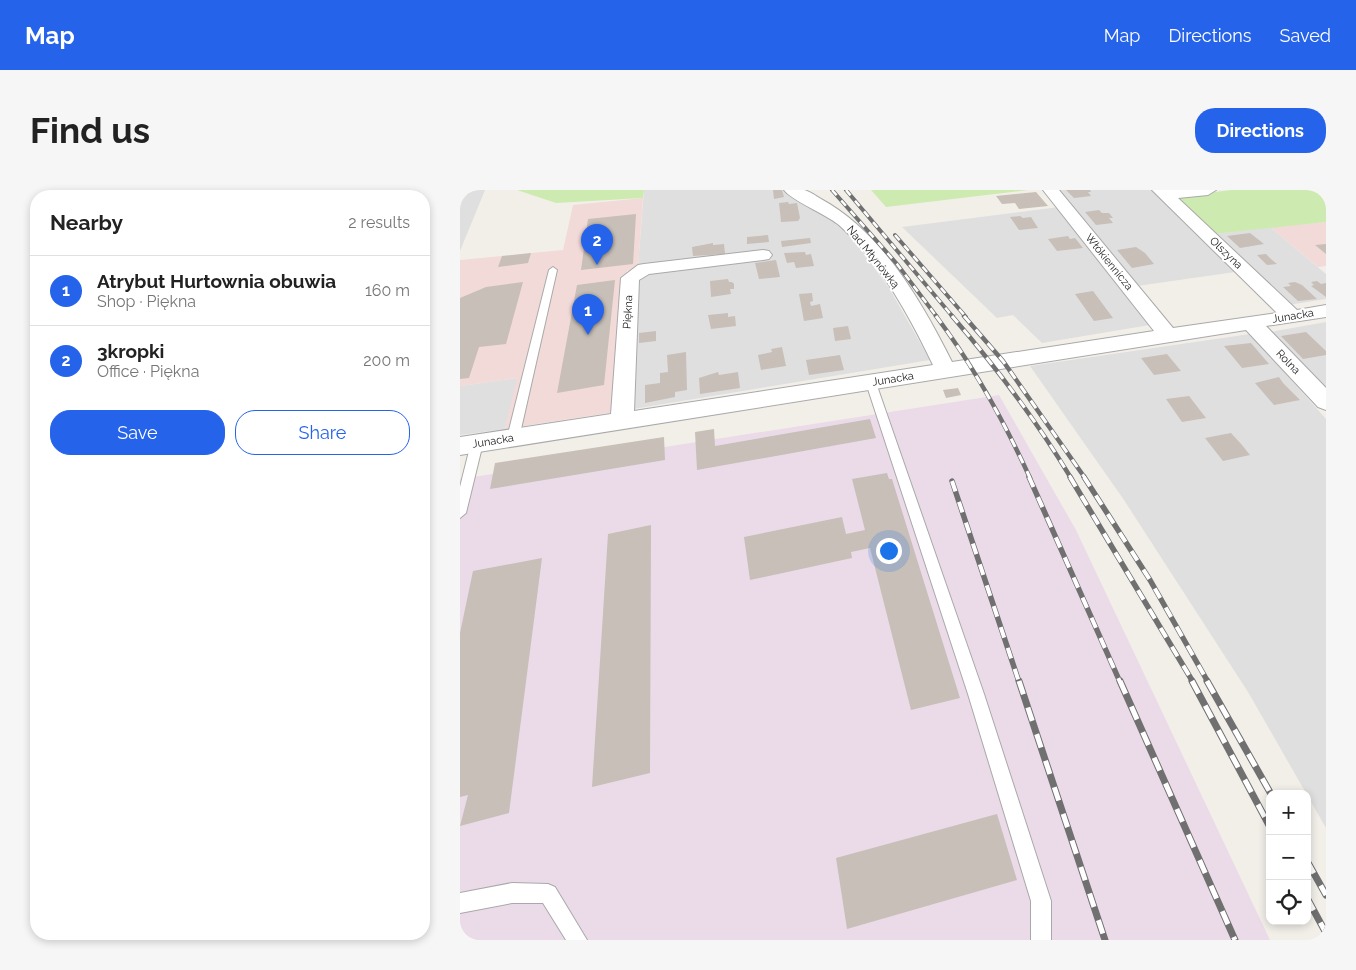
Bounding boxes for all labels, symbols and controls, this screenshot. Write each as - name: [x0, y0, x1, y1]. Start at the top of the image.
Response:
- text: Map: [25, 21, 75, 50]
- text: Map: [1104, 25, 1140, 46]
- text: Directions: [1168, 25, 1252, 46]
- text: Saved: [1280, 25, 1331, 46]
- button: Directions: [1195, 108, 1326, 153]
- text: Find us: [30, 110, 150, 151]
- text: Nearby: [50, 210, 123, 235]
- text: 2 results: [348, 213, 410, 232]
- street label: Nad Młynówką: [844, 223, 902, 291]
- pin: 2: [581, 224, 613, 265]
- street label: Włókiennicza: [1082, 231, 1136, 293]
- street label: Olszyna: [1207, 234, 1245, 272]
- text: Atrybut Hurtownia obuwia: [97, 270, 336, 292]
- text: 1: [62, 281, 70, 300]
- text: 160 m: [365, 281, 410, 300]
- text: Shop · Piękna: [97, 292, 196, 311]
- pin: 1: [572, 294, 604, 335]
- street label: Piękna: [621, 295, 635, 329]
- street label: Junacka: [1271, 306, 1315, 326]
- text: 3kropki: [97, 340, 164, 362]
- street label: Rolna: [1273, 347, 1303, 377]
- text: 2: [61, 351, 71, 370]
- text: 200 m: [363, 351, 410, 370]
- text: Office · Piękna: [97, 362, 199, 381]
- street label: Junacka: [871, 369, 915, 389]
- button: Save: [50, 410, 225, 455]
- button: Share: [235, 410, 410, 455]
- street label: Junacka: [471, 431, 515, 451]
- your location: [876, 538, 902, 564]
- map controls: [1266, 790, 1311, 925]
- button: +: [1266, 790, 1311, 835]
- button: −: [1266, 835, 1311, 880]
- button: locate: [1266, 880, 1311, 925]

